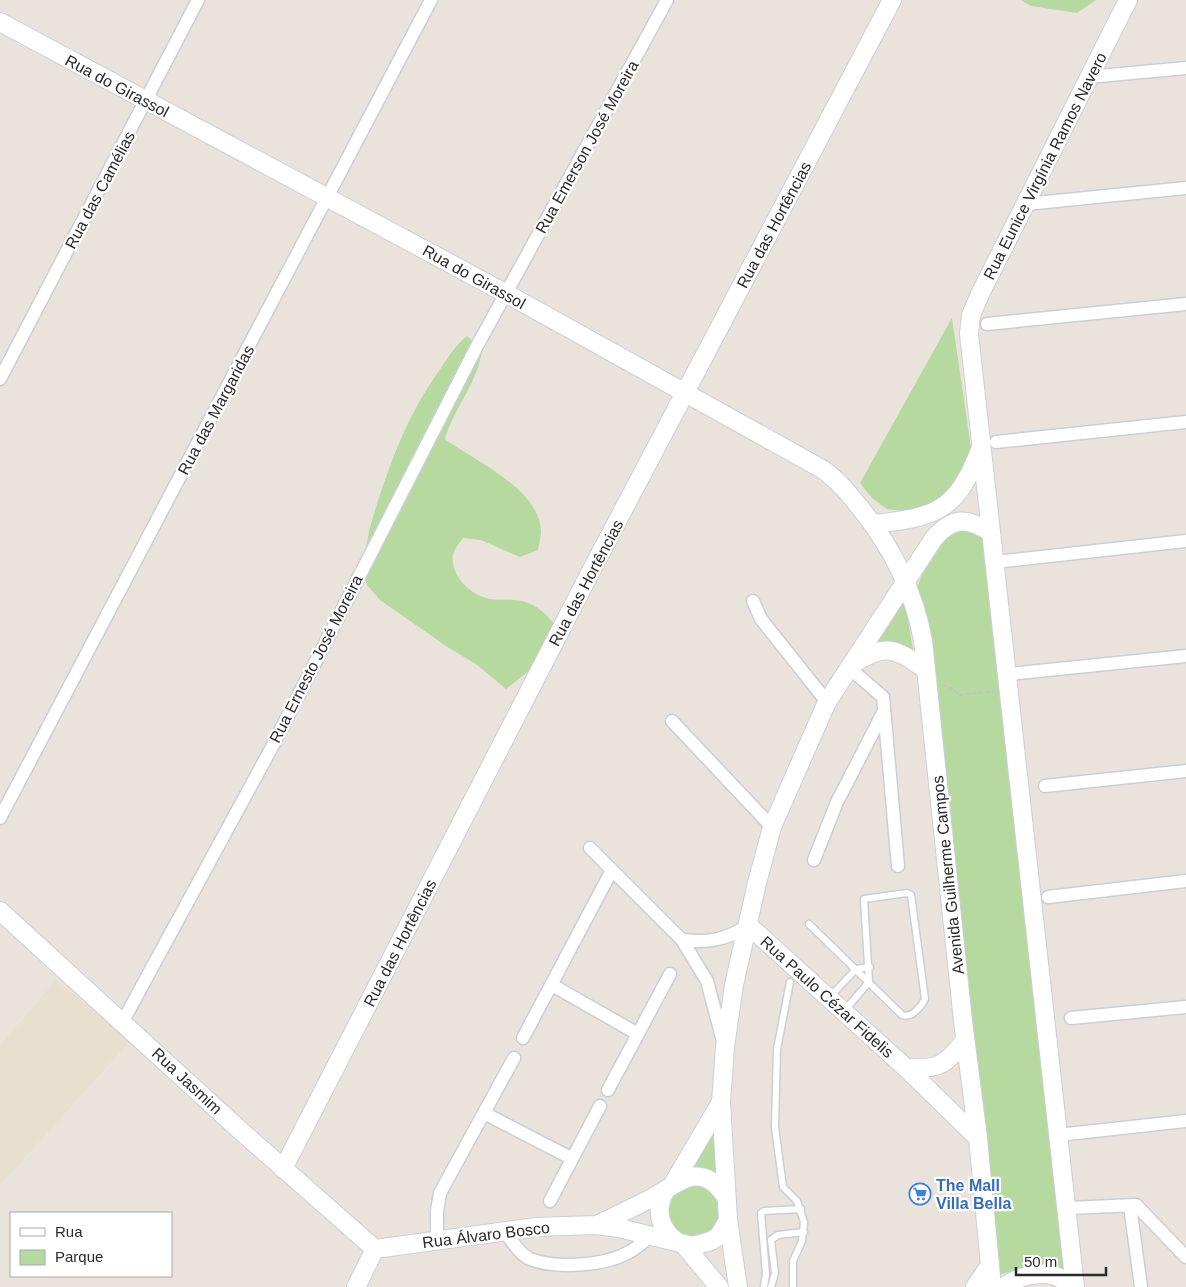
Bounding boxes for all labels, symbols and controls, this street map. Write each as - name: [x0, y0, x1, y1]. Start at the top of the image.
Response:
- street label: Rua Eunice Virgínia Ramos Navero: [980, 50, 1110, 282]
- street label: Rua do Girassol: [62, 52, 172, 120]
- street label: Rua Emerson José Moreira: [532, 58, 642, 236]
- street label: Rua das Camélias: [62, 128, 138, 252]
- street label: Rua das Hortências: [734, 159, 814, 291]
- street label: Rua do Girassol: [420, 242, 528, 312]
- street label: Rua das Margaridas: [175, 342, 257, 478]
- street label: Rua das Hortências: [546, 517, 626, 649]
- street label: Rua Ernesto José Moreira: [266, 572, 366, 746]
- street label: Avenida Guilherme Campos: [929, 775, 967, 975]
- street label: Rua das Hortências: [361, 877, 439, 1009]
- street label: Rua Paulo Cézar Fidelis: [757, 933, 897, 1061]
- street label: Rua Jasmim: [149, 1044, 225, 1118]
- place label: The Mall Villa Bella: [936, 1177, 1011, 1212]
- supermarket icon: The Mall Villa Bella: [908, 1182, 932, 1206]
- legend: [10, 1212, 172, 1277]
- street label: Rua Álvaro Bosco: [421, 1218, 551, 1251]
- text: Rua: [55, 1223, 83, 1240]
- scale bar: [1016, 1244, 1106, 1276]
- text: Parque: [55, 1248, 103, 1265]
- text: 50 m: [1024, 1253, 1057, 1270]

